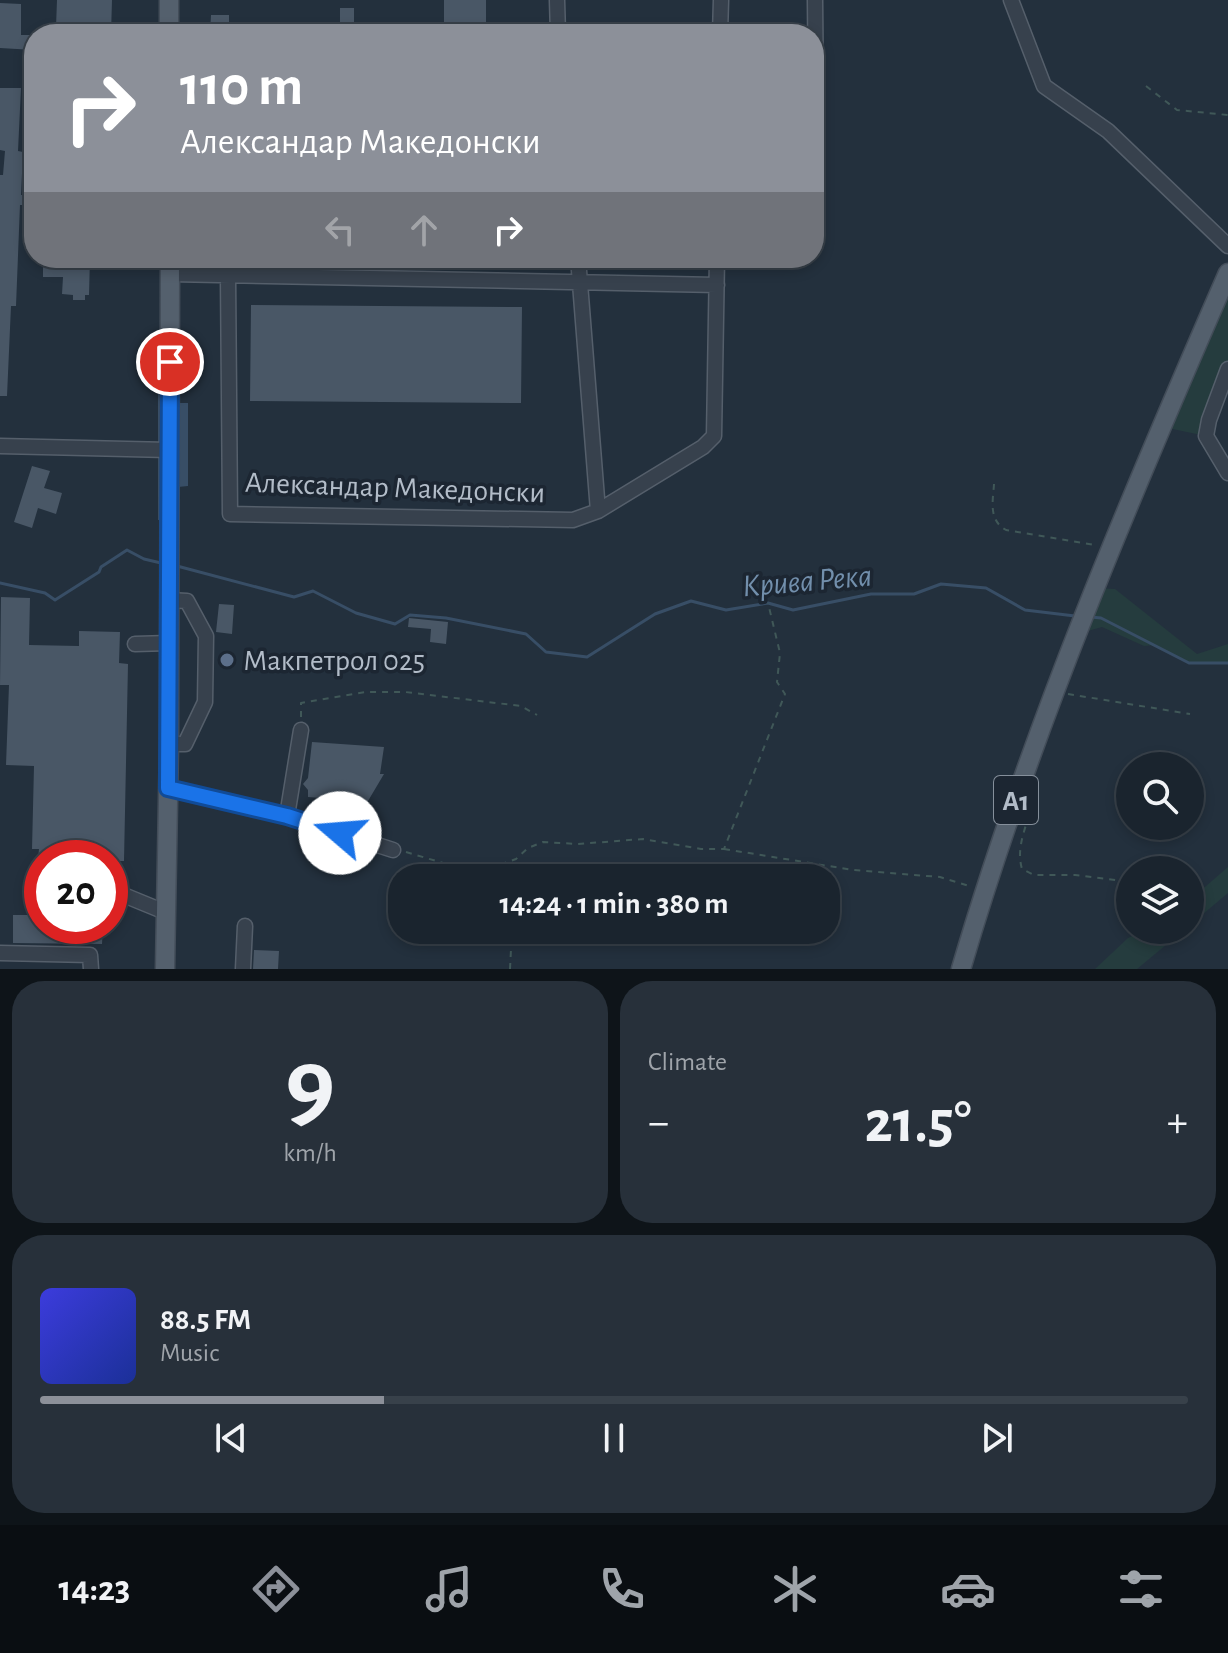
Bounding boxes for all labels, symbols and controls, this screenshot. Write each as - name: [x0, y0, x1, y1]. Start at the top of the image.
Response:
- icon: right: [48, 56, 152, 160]
- text: 110 m: [180, 59, 303, 115]
- text: Александар Македонски: [180, 124, 541, 160]
- icon: left: [318, 208, 362, 252]
- icon: ahead: [402, 208, 446, 252]
- icon: right: [486, 208, 530, 252]
- pin: [136, 328, 204, 396]
- icon: arrive: [148, 340, 192, 384]
- street label: Александар Македонски: [244, 468, 546, 508]
- water label: Крива Река: [741, 559, 873, 604]
- place label: Макпетрол 025: [243, 646, 425, 676]
- marker: Макпетрол 025: [218, 651, 236, 669]
- map controls: [1116, 752, 1204, 944]
- button: search: [1116, 752, 1204, 840]
- road number: A1: [994, 776, 1038, 824]
- position arrow: [298, 791, 382, 875]
- speed limit sign: 20: [24, 840, 128, 944]
- button: layers: [1116, 856, 1204, 944]
- text: 14:24 · 1 min · 380 m: [499, 889, 729, 919]
- text: 9: [285, 1034, 335, 1138]
- text: Climate: [648, 1049, 727, 1075]
- text: 21.5°: [864, 1093, 972, 1153]
- text: −: [648, 1101, 669, 1145]
- text: +: [1167, 1101, 1188, 1145]
- text: km/h: [283, 1140, 337, 1166]
- text: 88.5 FM: [160, 1305, 251, 1335]
- text: Music: [160, 1340, 219, 1366]
- icon: previous: [209, 1416, 253, 1460]
- icon: pause: [592, 1416, 636, 1460]
- icon: next: [975, 1416, 1019, 1460]
- icon: directions: [248, 1561, 304, 1617]
- icon: music: [421, 1561, 477, 1617]
- icon: phone: [594, 1561, 650, 1617]
- icon: climate: [767, 1561, 823, 1617]
- icon: car: [940, 1561, 996, 1617]
- icon: filters: [1113, 1561, 1169, 1617]
- text: 14:23: [59, 1571, 130, 1607]

